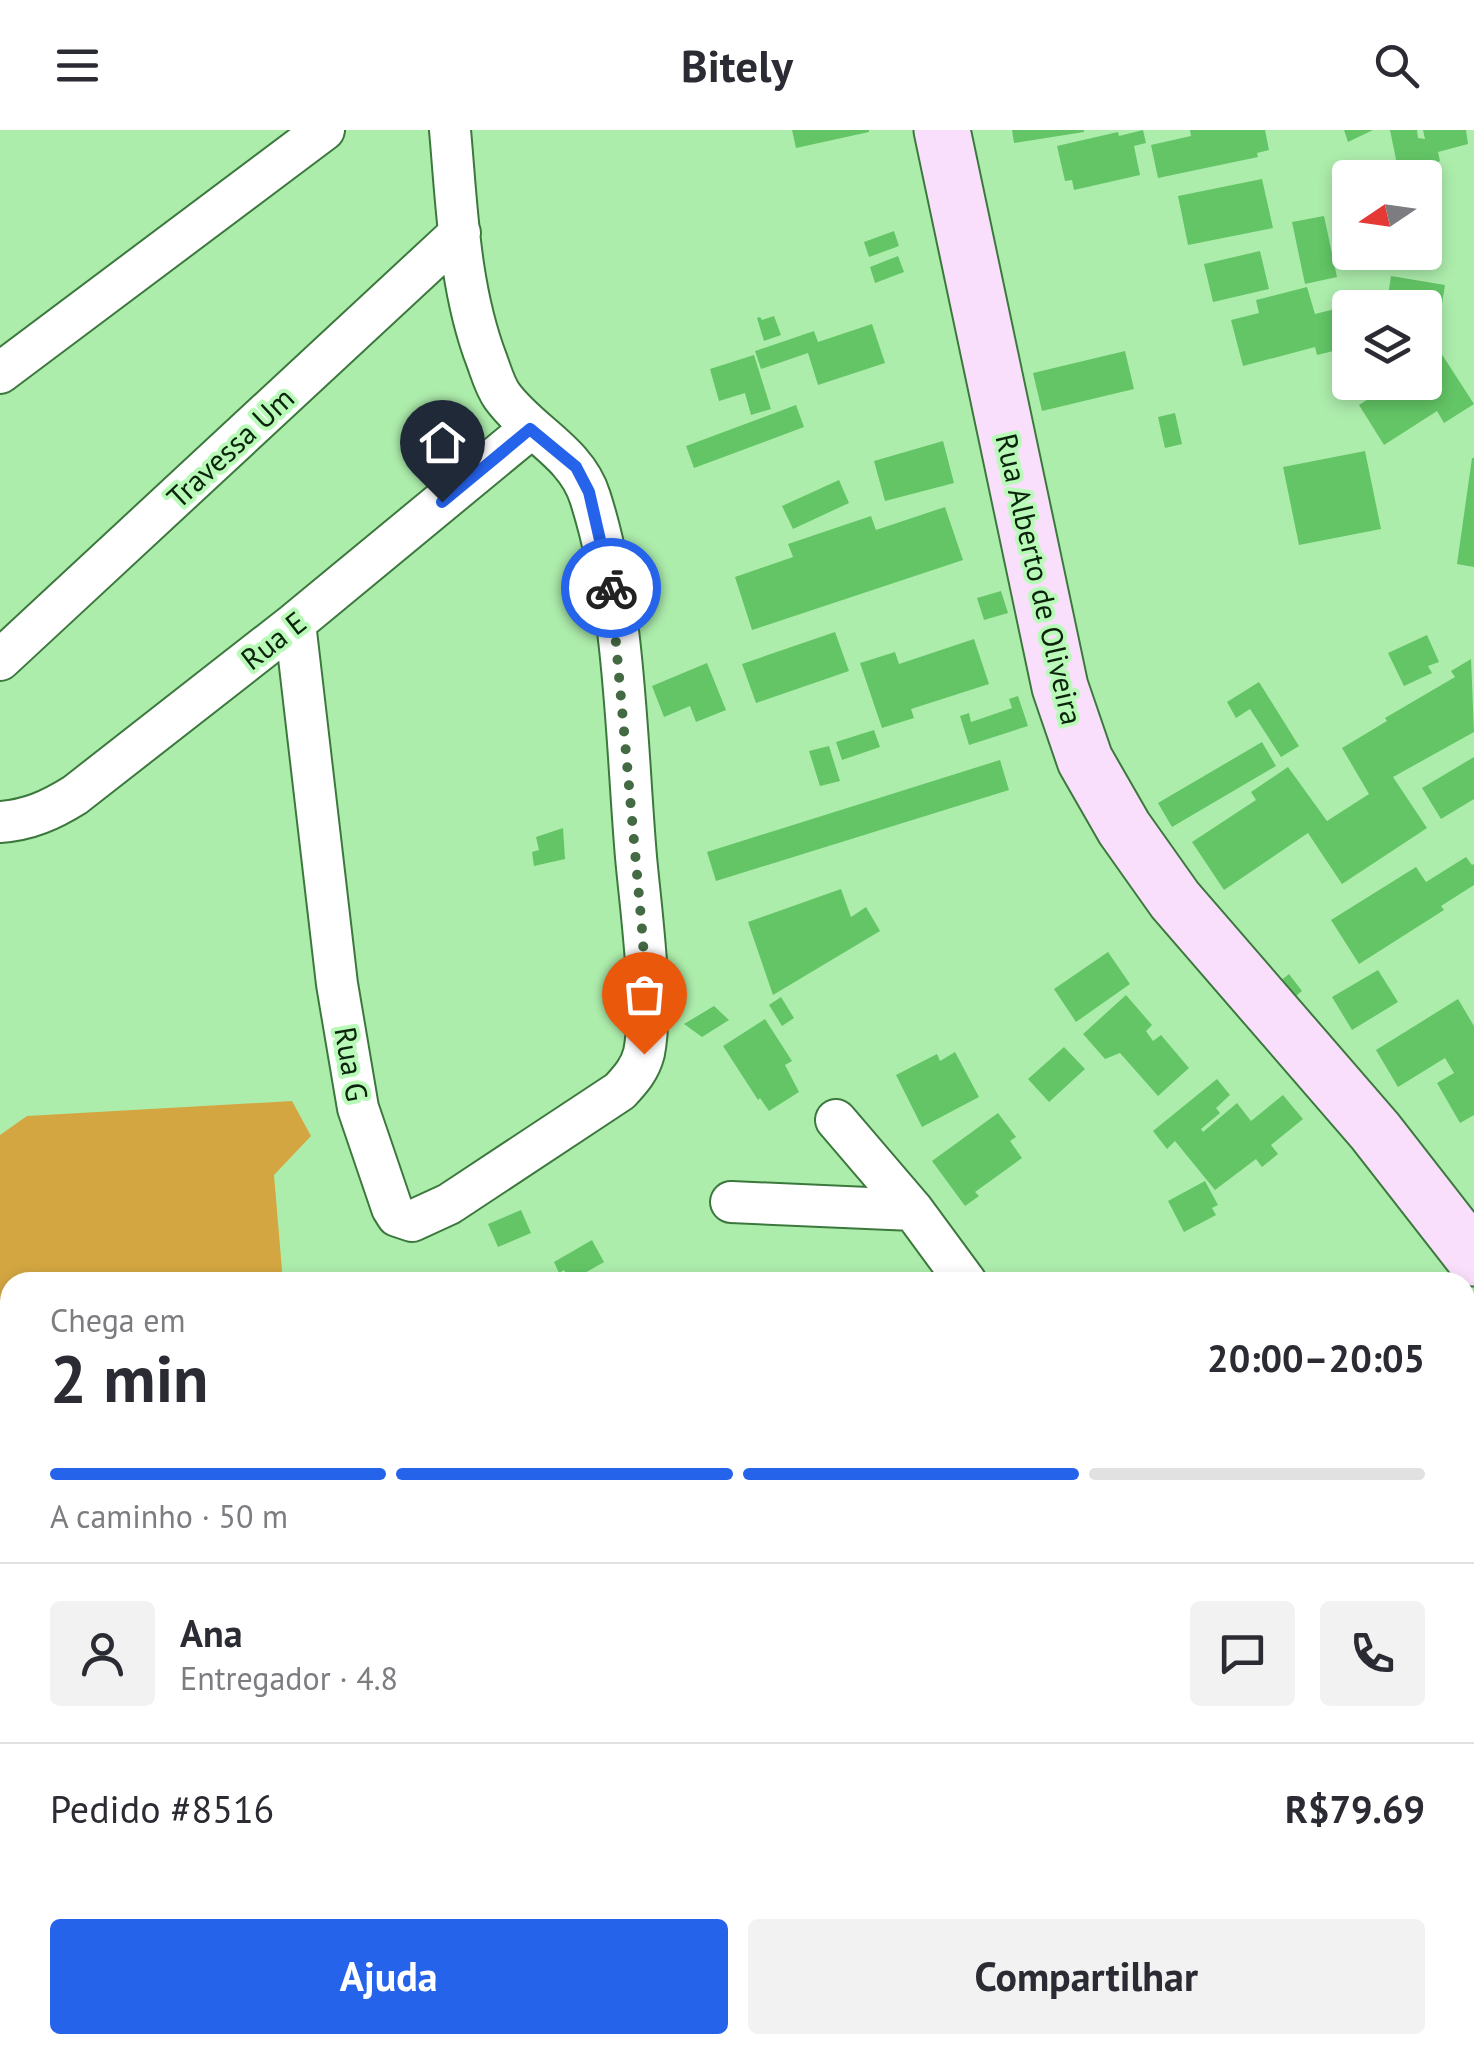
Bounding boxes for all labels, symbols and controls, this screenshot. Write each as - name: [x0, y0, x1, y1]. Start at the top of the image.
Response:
- text: Bitely: [681, 36, 793, 94]
- icon: menu: [50, 38, 105, 93]
- icon: search: [1369, 38, 1424, 93]
- north arrow: [1332, 160, 1442, 270]
- map controls: [1332, 160, 1442, 400]
- button: layers: [1332, 290, 1442, 400]
- street label: Travessa Um: [158, 378, 302, 516]
- pin: [400, 400, 485, 503]
- icon: home: [415, 415, 470, 470]
- street label: Rua Alberto de Oliveira: [988, 430, 1092, 728]
- courier: [561, 538, 661, 638]
- icon: bike: [584, 561, 639, 616]
- street label: Rua E: [232, 602, 314, 678]
- pin: [602, 952, 687, 1055]
- icon: bag: [617, 967, 672, 1022]
- street label: Rua G: [326, 1024, 378, 1104]
- text: Chega em: [50, 1299, 186, 1341]
- text: 20:00–20:05: [1207, 1333, 1425, 1382]
- text: 2 min: [50, 1336, 209, 1420]
- text: A caminho · 50 m: [50, 1495, 288, 1537]
- button: person: [50, 1601, 155, 1706]
- button: chat: [1190, 1601, 1295, 1706]
- button: phone: [1320, 1601, 1425, 1706]
- text: Ana: [180, 1608, 243, 1657]
- text: Entregador · 4.8: [180, 1657, 398, 1699]
- text: Pedido #8516: [50, 1784, 274, 1833]
- text: R$79.69: [1285, 1784, 1425, 1833]
- button: Ajuda: [50, 1919, 728, 2034]
- button: Compartilhar: [748, 1919, 1425, 2034]

